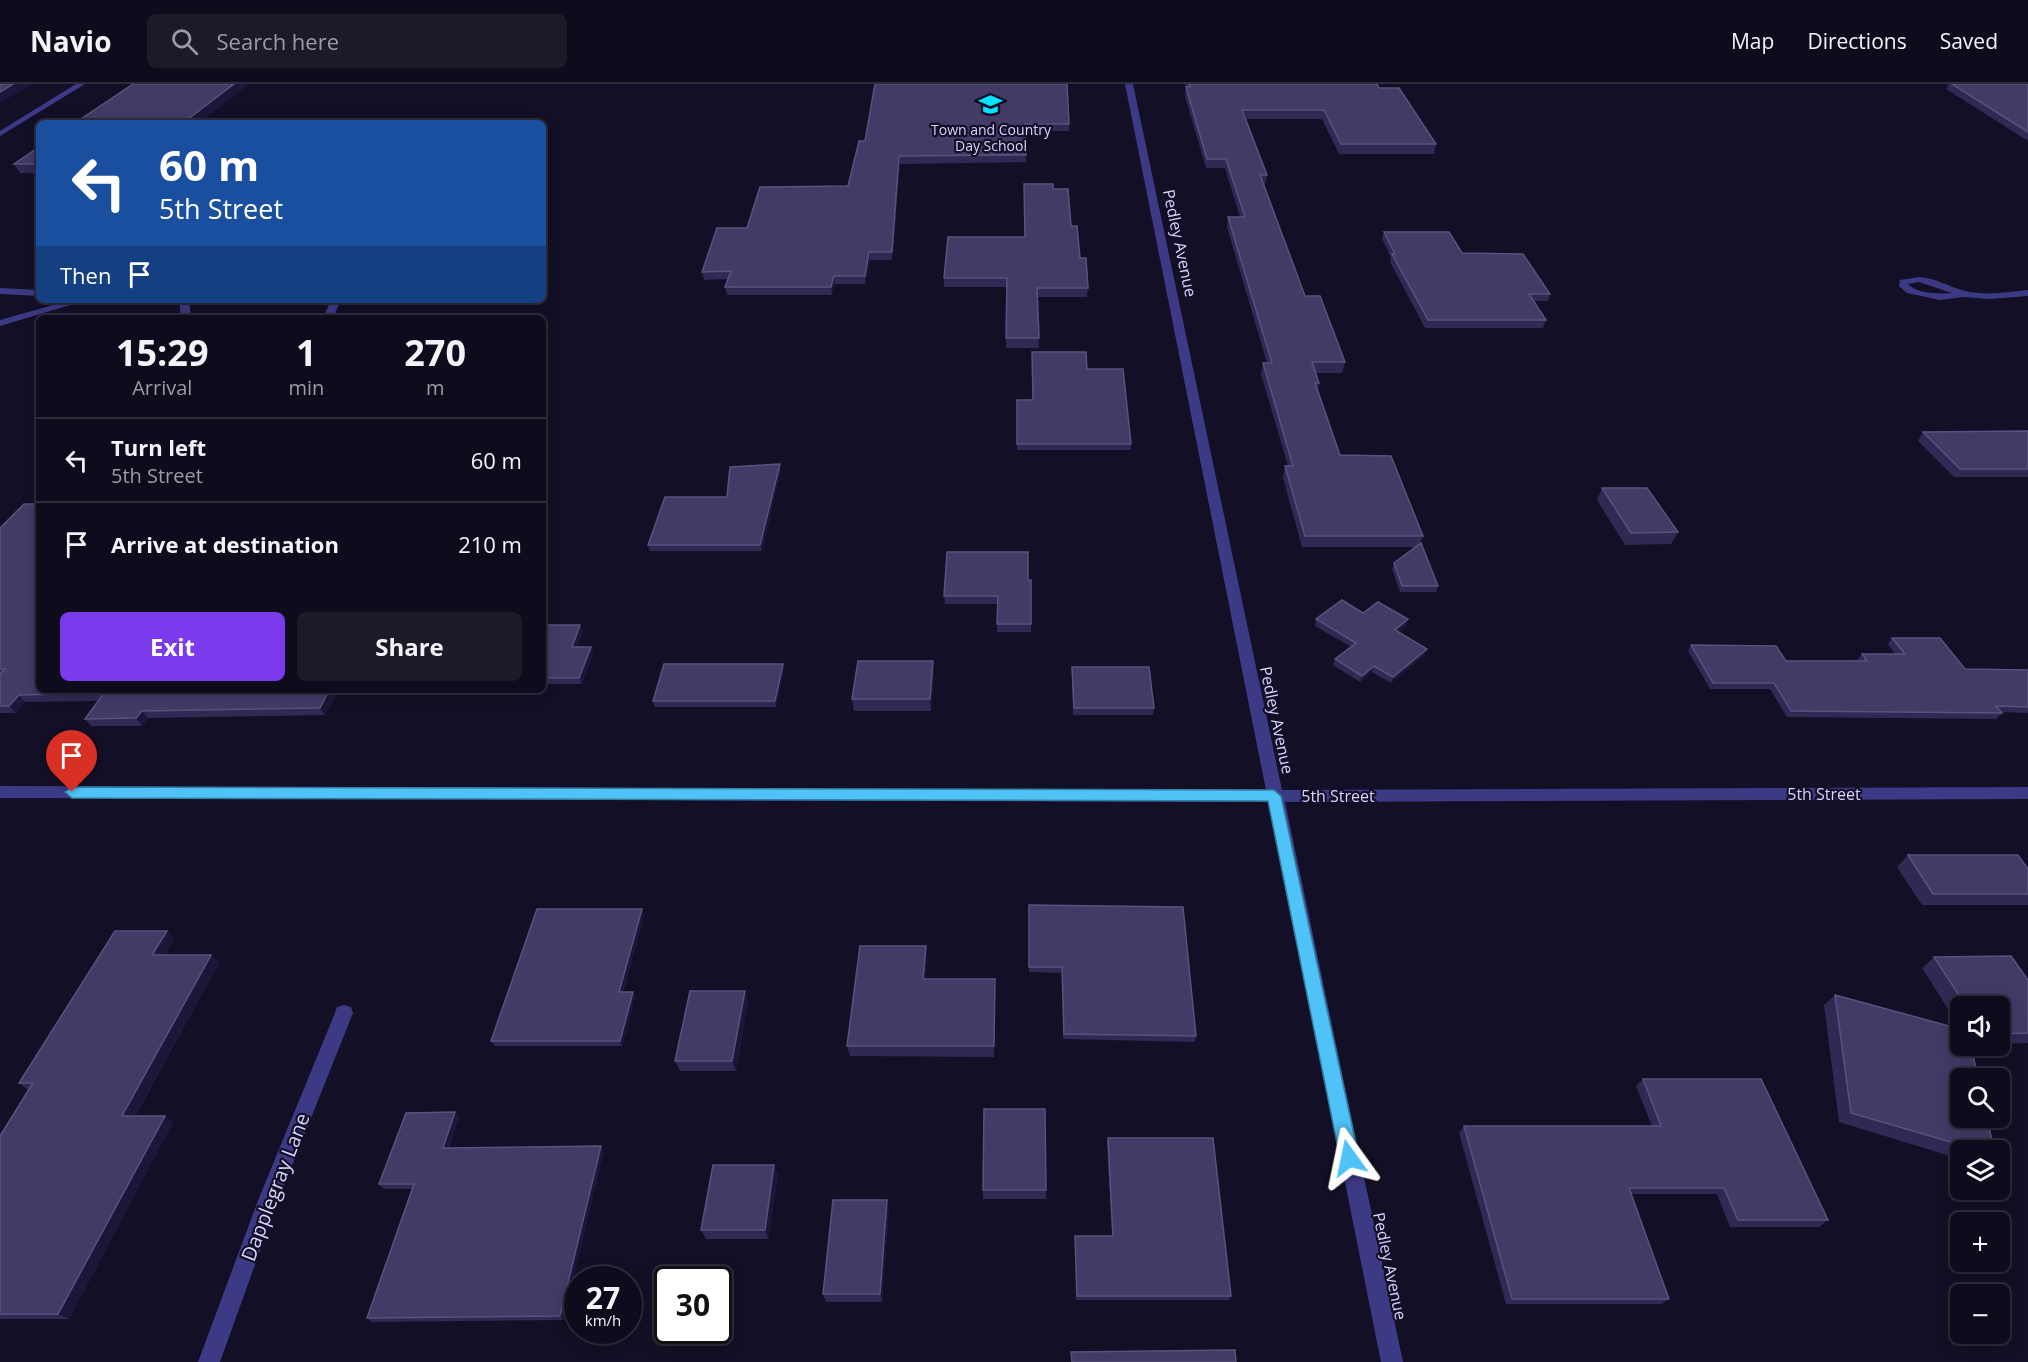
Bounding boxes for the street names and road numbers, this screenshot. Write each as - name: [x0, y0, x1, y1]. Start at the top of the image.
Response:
- street label: Pedley Avenue: [1158, 187, 1202, 299]
- street label: Pedley Avenue: [1255, 664, 1299, 776]
- street label: 5th Street: [1787, 783, 1861, 805]
- street label: 5th Street: [1301, 785, 1375, 807]
- street label: Dapplegray Lane: [234, 1109, 316, 1265]
- street label: Pedley Avenue: [1368, 1210, 1412, 1322]

